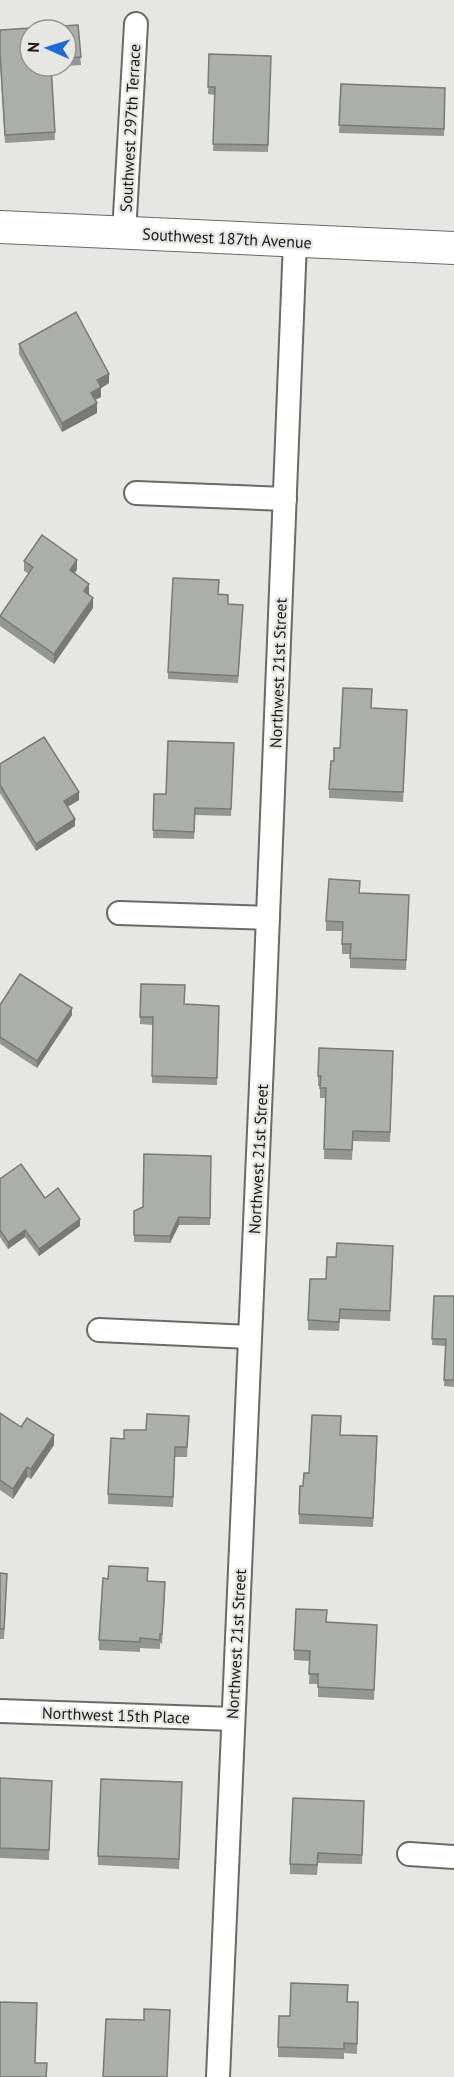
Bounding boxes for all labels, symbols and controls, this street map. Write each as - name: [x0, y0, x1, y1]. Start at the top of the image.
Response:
- north arrow: [18, 18, 78, 78]
- text: N: [23, 41, 43, 53]
- street label: Southwest 297th Terrace: [116, 43, 144, 213]
- street label: Southwest 187th Avenue: [142, 224, 312, 252]
- street label: Northwest 21st Street: [265, 597, 291, 748]
- street label: Northwest 21st Street: [244, 1083, 272, 1235]
- street label: Northwest 21st Street: [222, 1568, 250, 1720]
- street label: Northwest 15th Place: [42, 1702, 190, 1728]

